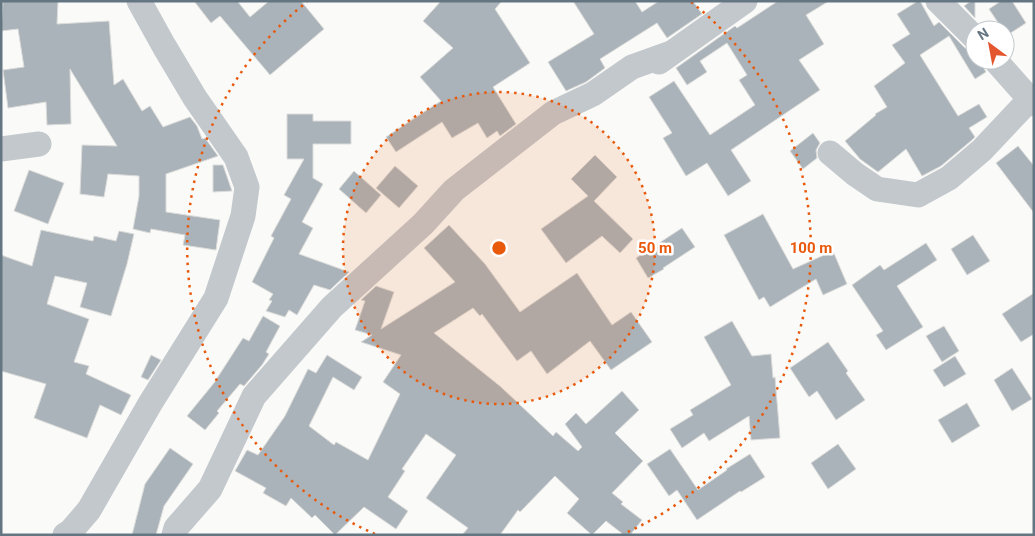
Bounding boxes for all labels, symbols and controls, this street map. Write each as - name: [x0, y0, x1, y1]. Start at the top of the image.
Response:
- north arrow: [965, 20, 1015, 70]
- text: N: [975, 25, 992, 43]
- centre of rings: [490, 239, 508, 257]
- text: 50 m: [638, 239, 672, 257]
- text: 100 m: [790, 239, 832, 257]

